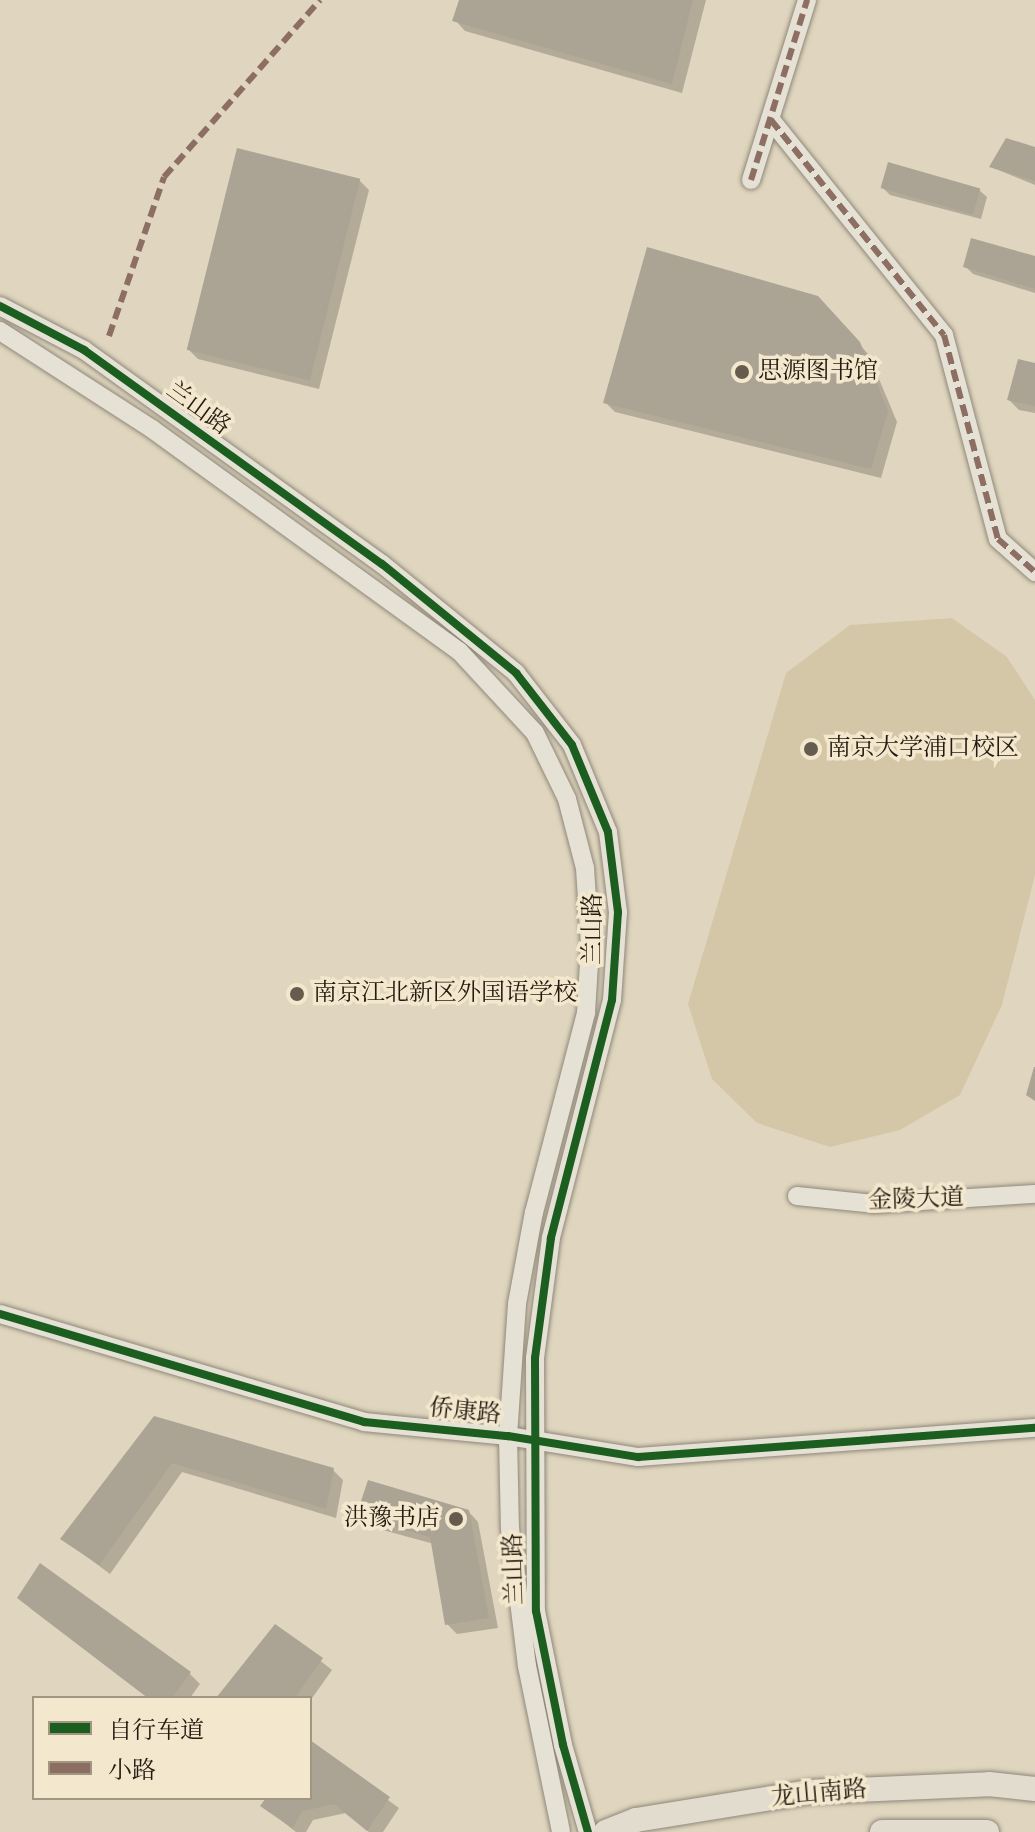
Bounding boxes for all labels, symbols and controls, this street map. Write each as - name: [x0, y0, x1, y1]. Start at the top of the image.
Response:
- place label: 思源图书馆: [758, 358, 878, 386]
- marker: 思源图书馆: [733, 363, 751, 381]
- street label: 兰山路: [160, 376, 236, 442]
- place label: 南京大学浦口校区: [827, 735, 1019, 763]
- marker: 南京大学浦口校区: [802, 740, 820, 758]
- street label: 兰山路: [580, 893, 608, 965]
- place label: 南京江北新区外国语学校: [313, 980, 577, 1008]
- marker: 南京江北新区外国语学校: [288, 985, 306, 1003]
- street label: 金陵大道: [868, 1184, 964, 1216]
- street label: 侨康路: [428, 1394, 502, 1430]
- place label: 洪豫书店: [344, 1505, 440, 1533]
- marker: 洪豫书店: [447, 1510, 465, 1528]
- street label: 兰山路: [499, 1533, 531, 1605]
- legend: [32, 1696, 312, 1800]
- text: 自行车道: [108, 1716, 204, 1746]
- text: 小路: [108, 1756, 156, 1786]
- street label: 龙山南路: [770, 1775, 868, 1813]

